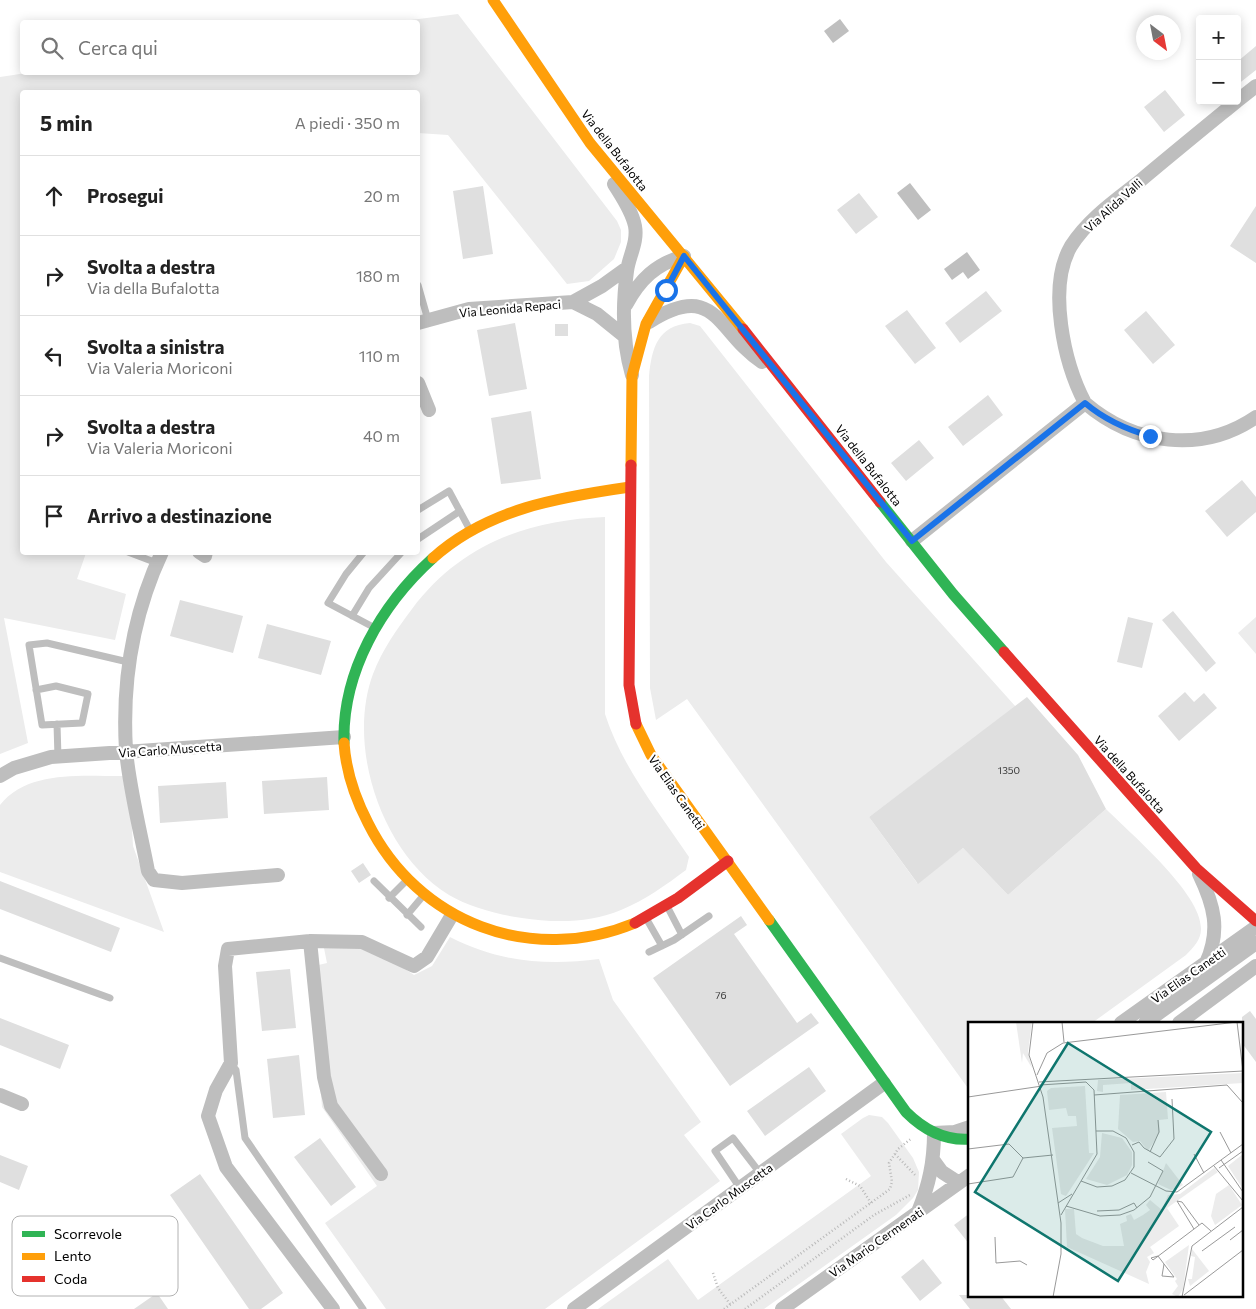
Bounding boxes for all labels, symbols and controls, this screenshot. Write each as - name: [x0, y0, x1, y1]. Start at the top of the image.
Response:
- north arrow: [1136, 15, 1181, 60]
- map controls: [1196, 15, 1241, 105]
- button: +: [1196, 15, 1241, 60]
- search box: [20, 20, 420, 75]
- icon: search: [38, 34, 66, 62]
- text: Cerca qui: [78, 36, 158, 59]
- button: −: [1196, 60, 1241, 105]
- street label: Via della Bufalotta: [579, 107, 651, 193]
- text: 5 min: [40, 110, 93, 135]
- text: A piedi · 350 m: [295, 113, 400, 132]
- street label: Via Alida Valli: [1081, 175, 1145, 235]
- icon: ahead: [40, 182, 68, 210]
- text: Prosegui: [87, 184, 164, 207]
- text: 20 m: [364, 186, 400, 205]
- text: Svolta a destra: [87, 255, 215, 278]
- icon: right: [40, 262, 68, 290]
- text: 180 m: [356, 266, 400, 285]
- text: Via della Bufalotta: [87, 278, 220, 297]
- route start: [655, 279, 678, 302]
- street label: Via Leonida Repaci: [459, 297, 561, 319]
- text: Svolta a sinistra: [87, 335, 225, 358]
- icon: left: [40, 342, 68, 370]
- text: 110 m: [359, 346, 400, 365]
- text: Via Valeria Moriconi: [87, 358, 233, 377]
- text: Svolta a destra: [87, 415, 215, 438]
- icon: right: [40, 422, 68, 450]
- street label: Via della Bufalotta: [833, 422, 905, 508]
- route end: [1139, 425, 1162, 448]
- text: 40 m: [363, 426, 400, 445]
- text: Via Valeria Moriconi: [87, 438, 233, 457]
- icon: arrive: [40, 502, 68, 530]
- text: Arrivo a destinazione: [87, 504, 272, 527]
- street label: Via della Bufalotta: [1092, 732, 1168, 816]
- street label: Via Carlo Muscetta: [118, 738, 222, 760]
- street label: Via Elias Canetti: [646, 752, 708, 832]
- house number: 1350: [998, 764, 1020, 776]
- street label: Via Elias Canetti: [1148, 944, 1228, 1006]
- house number: 76: [715, 989, 727, 1001]
- inset map: [968, 1022, 1244, 1296]
- street label: Via Carlo Muscetta: [683, 1160, 775, 1232]
- street label: Via Mario Cermenati: [826, 1204, 926, 1280]
- legend: [12, 1216, 178, 1296]
- text: Scorrevole: [54, 1225, 122, 1242]
- text: Lento: [54, 1247, 91, 1264]
- text: Coda: [54, 1270, 87, 1287]

